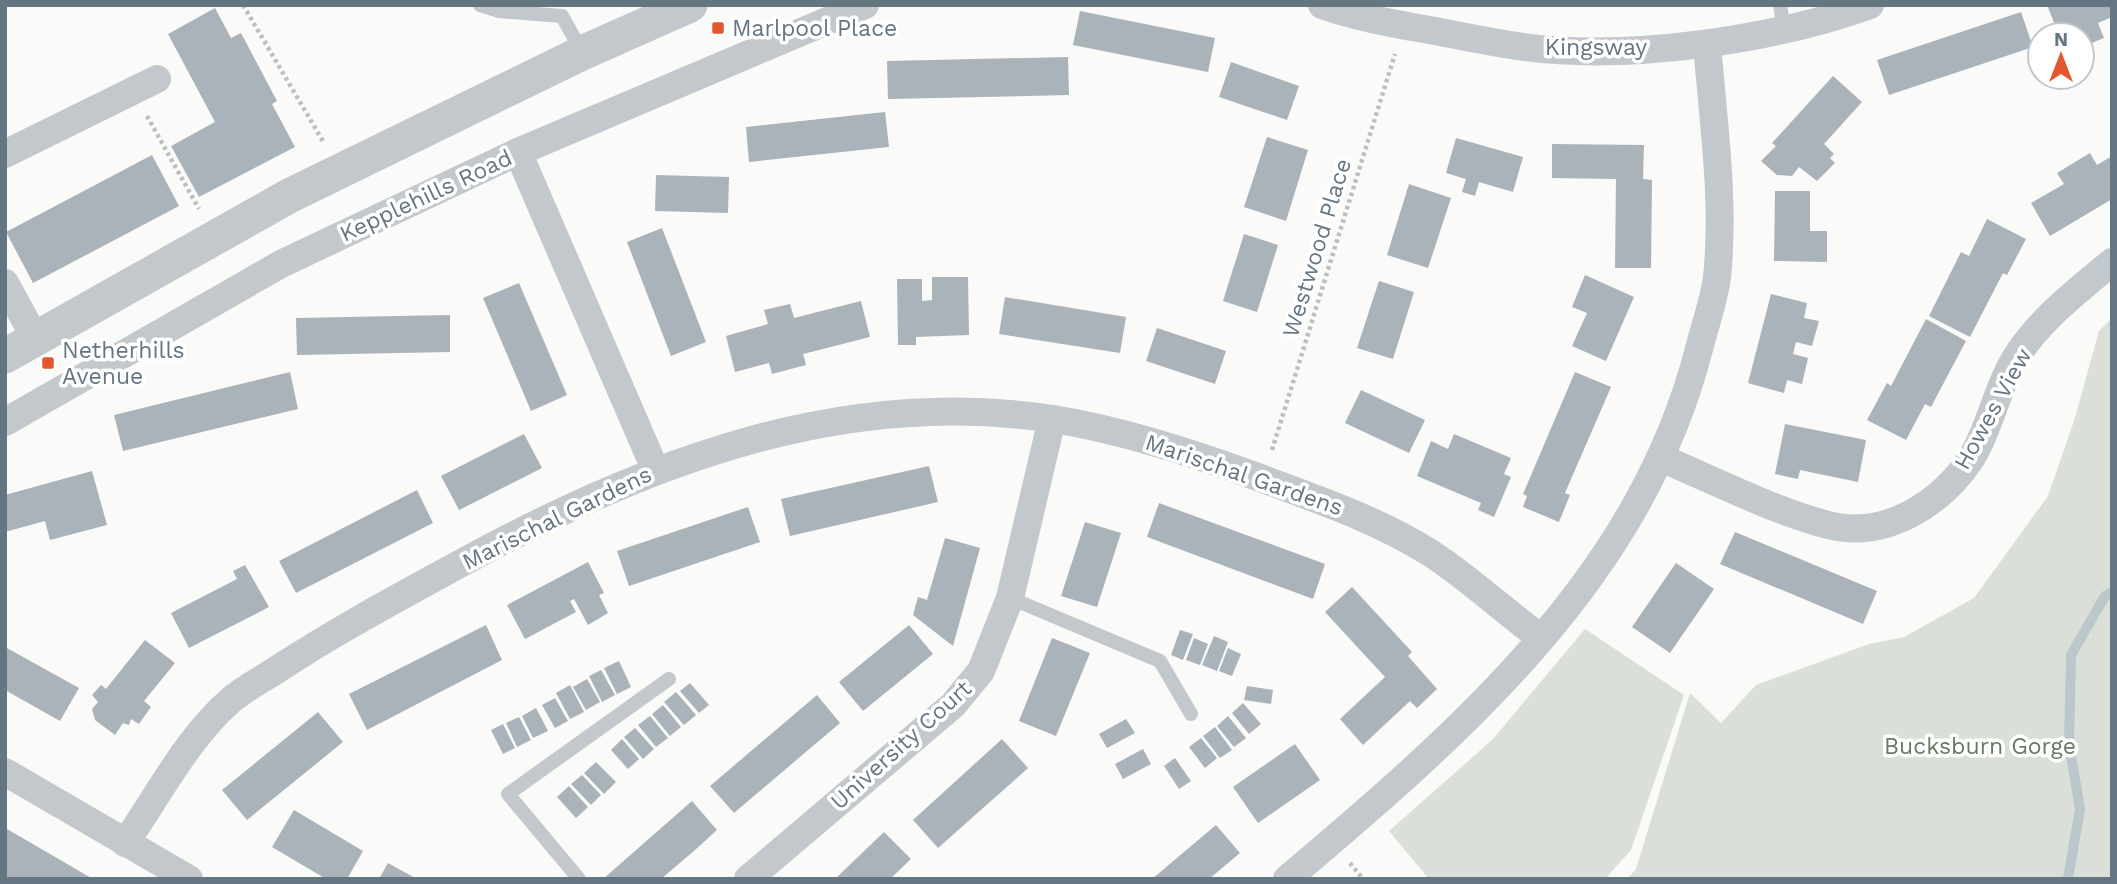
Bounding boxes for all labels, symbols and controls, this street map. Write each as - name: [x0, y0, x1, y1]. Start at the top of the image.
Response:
- place label: Marlpool Place: [732, 15, 897, 42]
- marker: Marlpool Place: [710, 20, 726, 36]
- north arrow: [2026, 21, 2096, 91]
- text: N: [2054, 28, 2068, 51]
- street label: Kingsway: [1545, 34, 1647, 61]
- street label: Kepplehills Road: [336, 144, 516, 248]
- street label: Westwood Place: [1277, 155, 1357, 341]
- place label: Netherhills Avenue: [62, 337, 185, 390]
- street label: Howes View: [1949, 344, 2037, 474]
- marker: Netherhills Avenue: [40, 355, 56, 371]
- street label: Marischal Gardens: [1142, 429, 1346, 521]
- street label: Marischal Gardens: [458, 460, 656, 576]
- street label: University Court: [825, 675, 977, 815]
- park label: Bucksburn Gorge: [1884, 733, 2076, 760]

